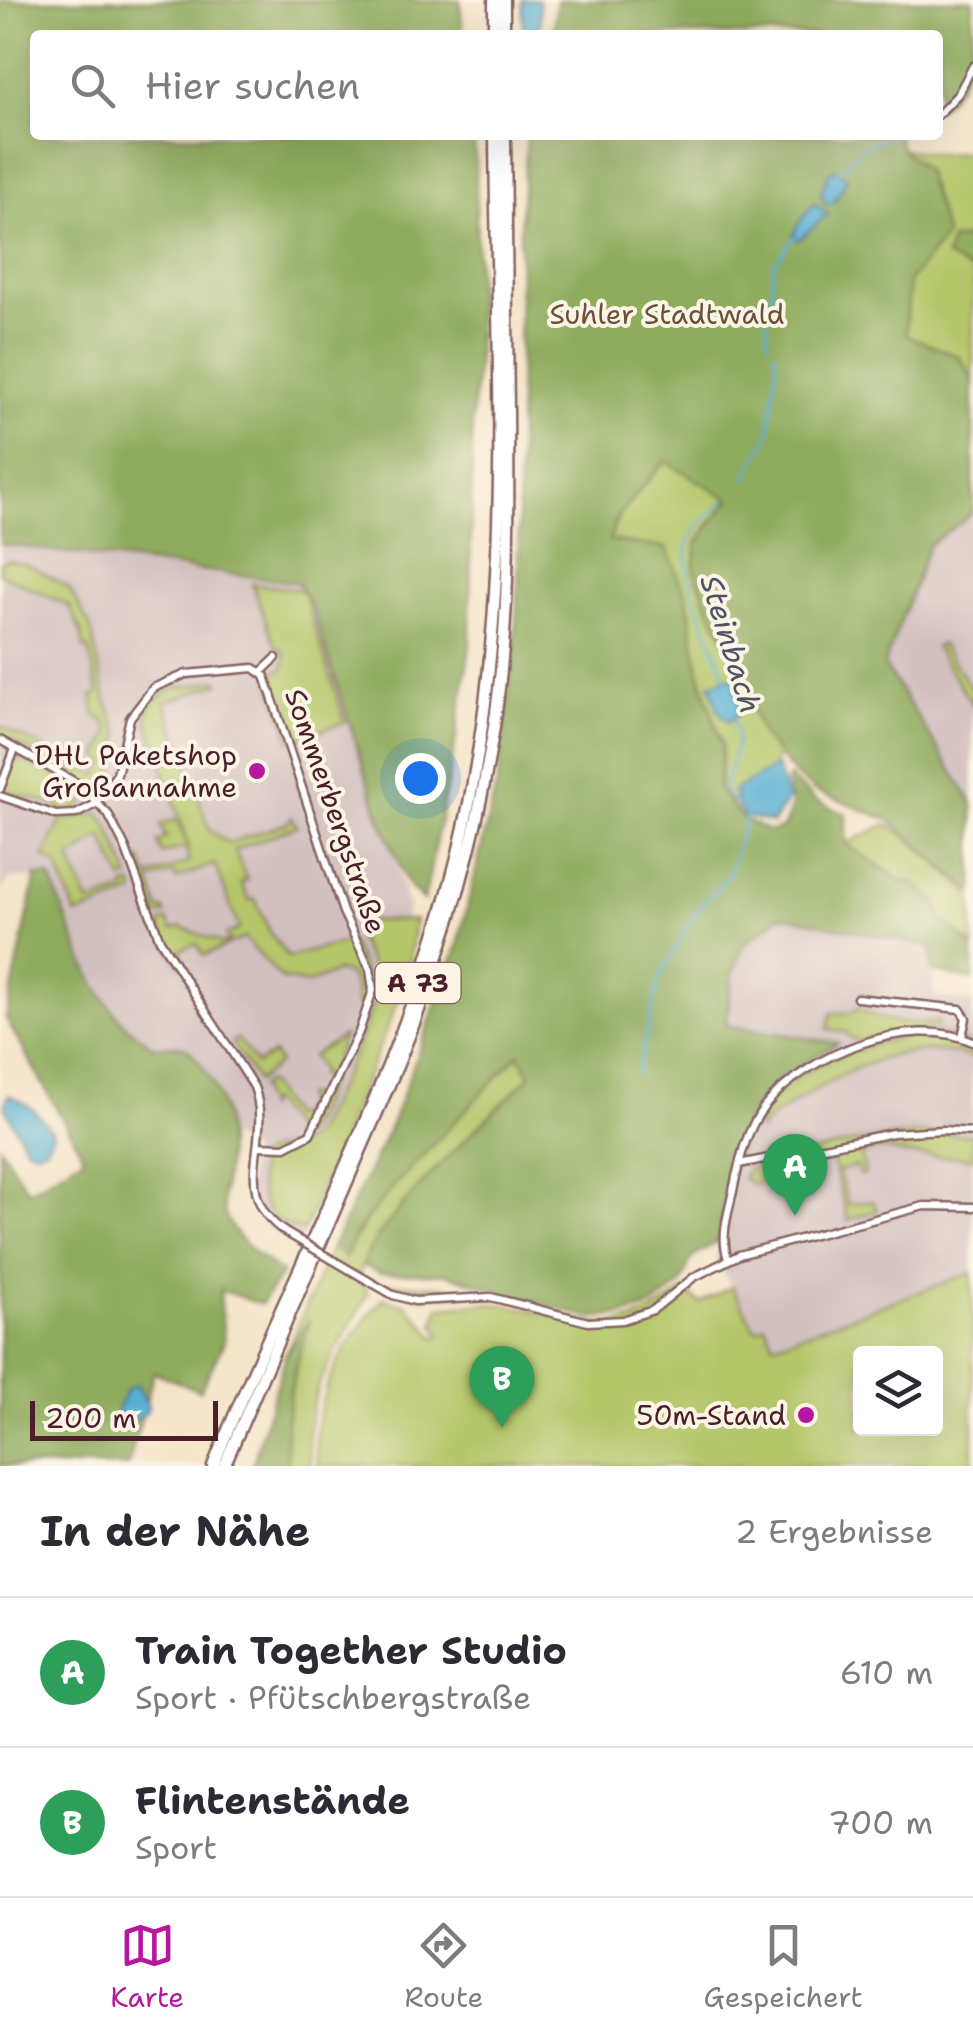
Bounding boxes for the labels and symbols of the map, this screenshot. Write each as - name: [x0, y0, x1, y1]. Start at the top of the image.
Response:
- park label: Suhler Stadtwald: [549, 295, 785, 333]
- water label: Steinbach: [691, 570, 771, 718]
- street label: Sommerbergstraße: [276, 683, 396, 939]
- place label: DHL Paketshop Großannahme: [35, 736, 237, 806]
- your location: [395, 753, 446, 804]
- marker: DHL Paketshop Großannahme: [246, 760, 268, 782]
- road number: A 73: [376, 963, 460, 1003]
- pin: A: [762, 1134, 828, 1216]
- pin: B: [470, 1346, 534, 1428]
- scale bar: [30, 1396, 218, 1440]
- place label: 50m-Stand: [636, 1396, 786, 1434]
- marker: 50m-Stand: [795, 1404, 817, 1426]

